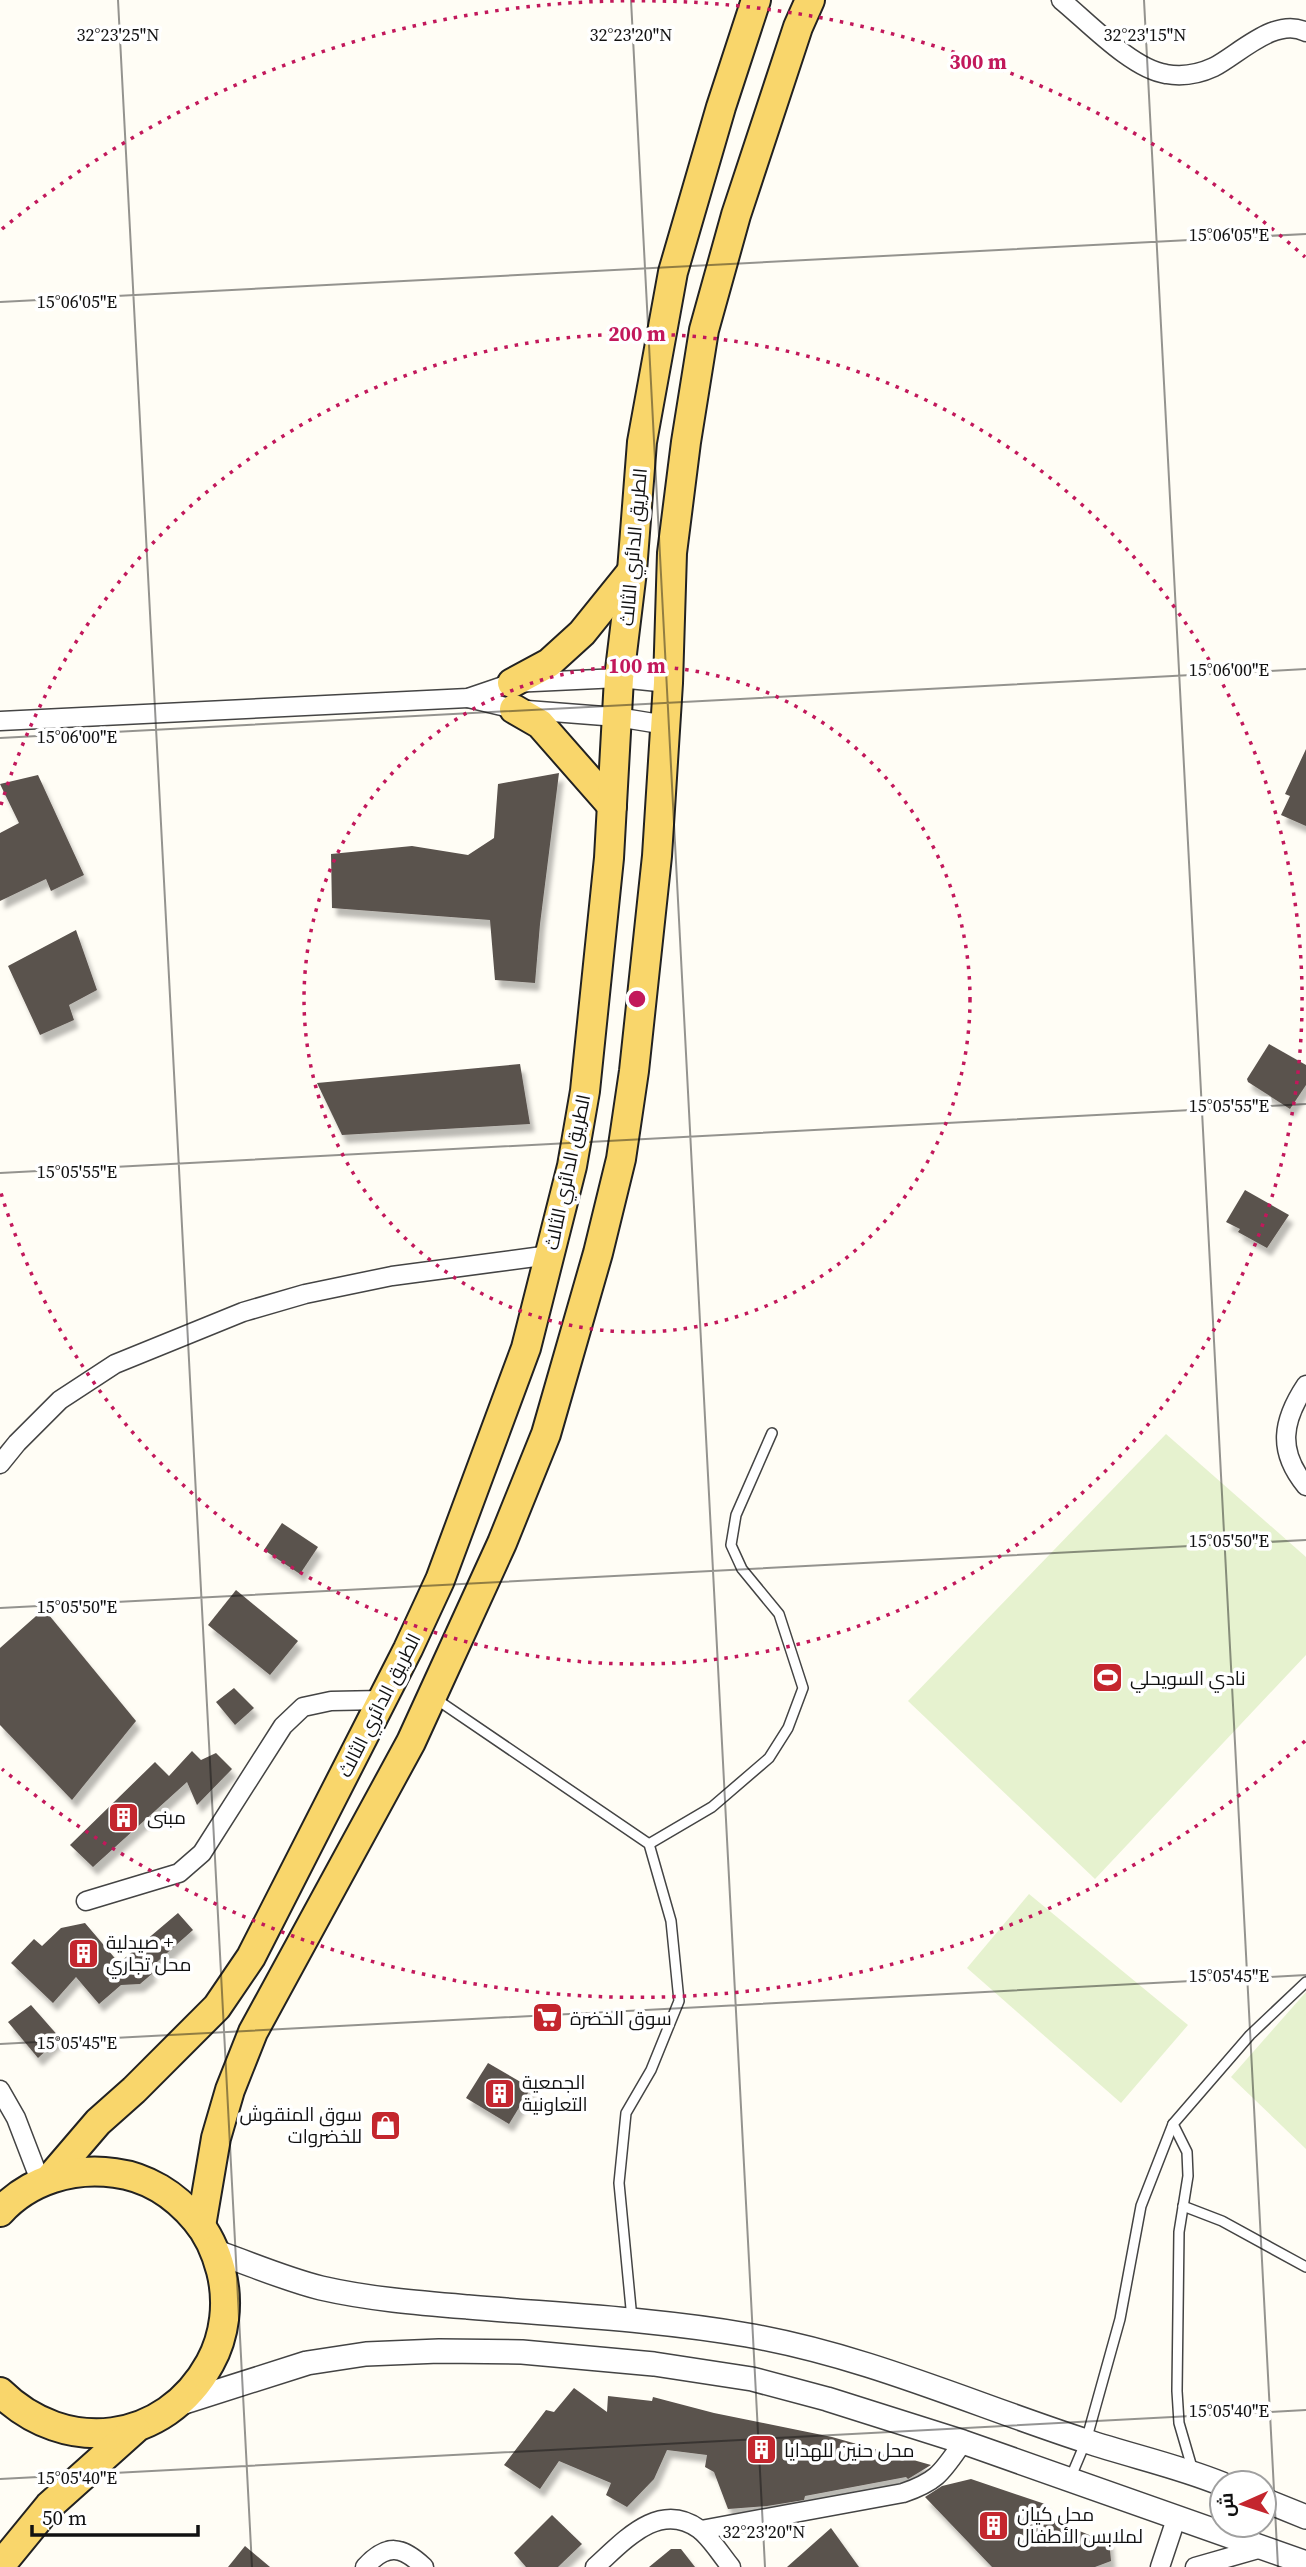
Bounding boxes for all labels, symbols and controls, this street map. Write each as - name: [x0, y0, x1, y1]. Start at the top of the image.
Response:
- text: 32°23'25"N: [77, 22, 159, 47]
- text: 32°23'20"N: [590, 22, 672, 47]
- text: 32°23'15"N: [1104, 22, 1186, 47]
- text: 300 m: [949, 47, 1007, 76]
- text: 15°06'05"E: [1189, 222, 1269, 247]
- text: 15°06'05"E: [37, 289, 117, 314]
- text: 200 m: [608, 319, 666, 348]
- street label: الطريق الدائري الثالث: [613, 467, 655, 627]
- text: 100 m: [608, 651, 666, 680]
- text: 15°06'00"E: [1189, 657, 1269, 682]
- text: 15°06'00"E: [37, 724, 117, 749]
- centre of rings: [625, 987, 649, 1011]
- street label: الطريق الدائري الثالث: [538, 1092, 598, 1253]
- text: 15°05'55"E: [1189, 1093, 1269, 1118]
- text: 15°05'55"E: [37, 1159, 117, 1184]
- text: 15°05'50"E: [1189, 1528, 1269, 1553]
- text: 15°05'50"E: [37, 1594, 117, 1619]
- street label: الطريق الدائري الثالث: [331, 1629, 428, 1782]
- sports icon: نادي السويحلي: [1090, 1661, 1124, 1695]
- place label: نادي السويحلي: [1130, 1665, 1245, 1693]
- building icon: مبنى: [107, 1800, 141, 1834]
- place label: مبنى: [147, 1804, 186, 1830]
- place label: صيدلية + محل تجاري: [106, 1929, 192, 1979]
- building icon: صيدلية + محل تجاري: [66, 1936, 100, 1970]
- text: 15°05'45"E: [1189, 1963, 1269, 1988]
- supermarket icon: سوق الخضرة: [530, 2001, 564, 2035]
- place label: سوق الخضرة: [570, 2005, 672, 2031]
- text: 15°05'45"E: [37, 2030, 117, 2055]
- place label: الجمعية التعاونية: [522, 2069, 588, 2117]
- building icon: الجمعية التعاونية: [482, 2076, 516, 2110]
- place label: سوق المنقوش للخضروات: [240, 2101, 362, 2149]
- shop icon: سوق المنقوش للخضروات: [368, 2108, 402, 2142]
- text: 15°05'40"E: [1189, 2398, 1269, 2423]
- building icon: محل حنين للهدايا: [744, 2433, 778, 2467]
- place label: محل حنين للهدايا: [784, 2437, 914, 2463]
- text: 15°05'40"E: [37, 2465, 117, 2490]
- north arrow: [1208, 2469, 1278, 2539]
- text: ش: [1212, 2492, 1240, 2518]
- scale bar: [32, 2494, 198, 2538]
- place label: محل كيان لملابس الأطفال: [1017, 2501, 1143, 2549]
- text: 50 m: [42, 2503, 87, 2532]
- building icon: محل كيان لملابس الأطفال: [977, 2508, 1011, 2542]
- text: 32°23'20"N: [723, 2519, 805, 2544]

